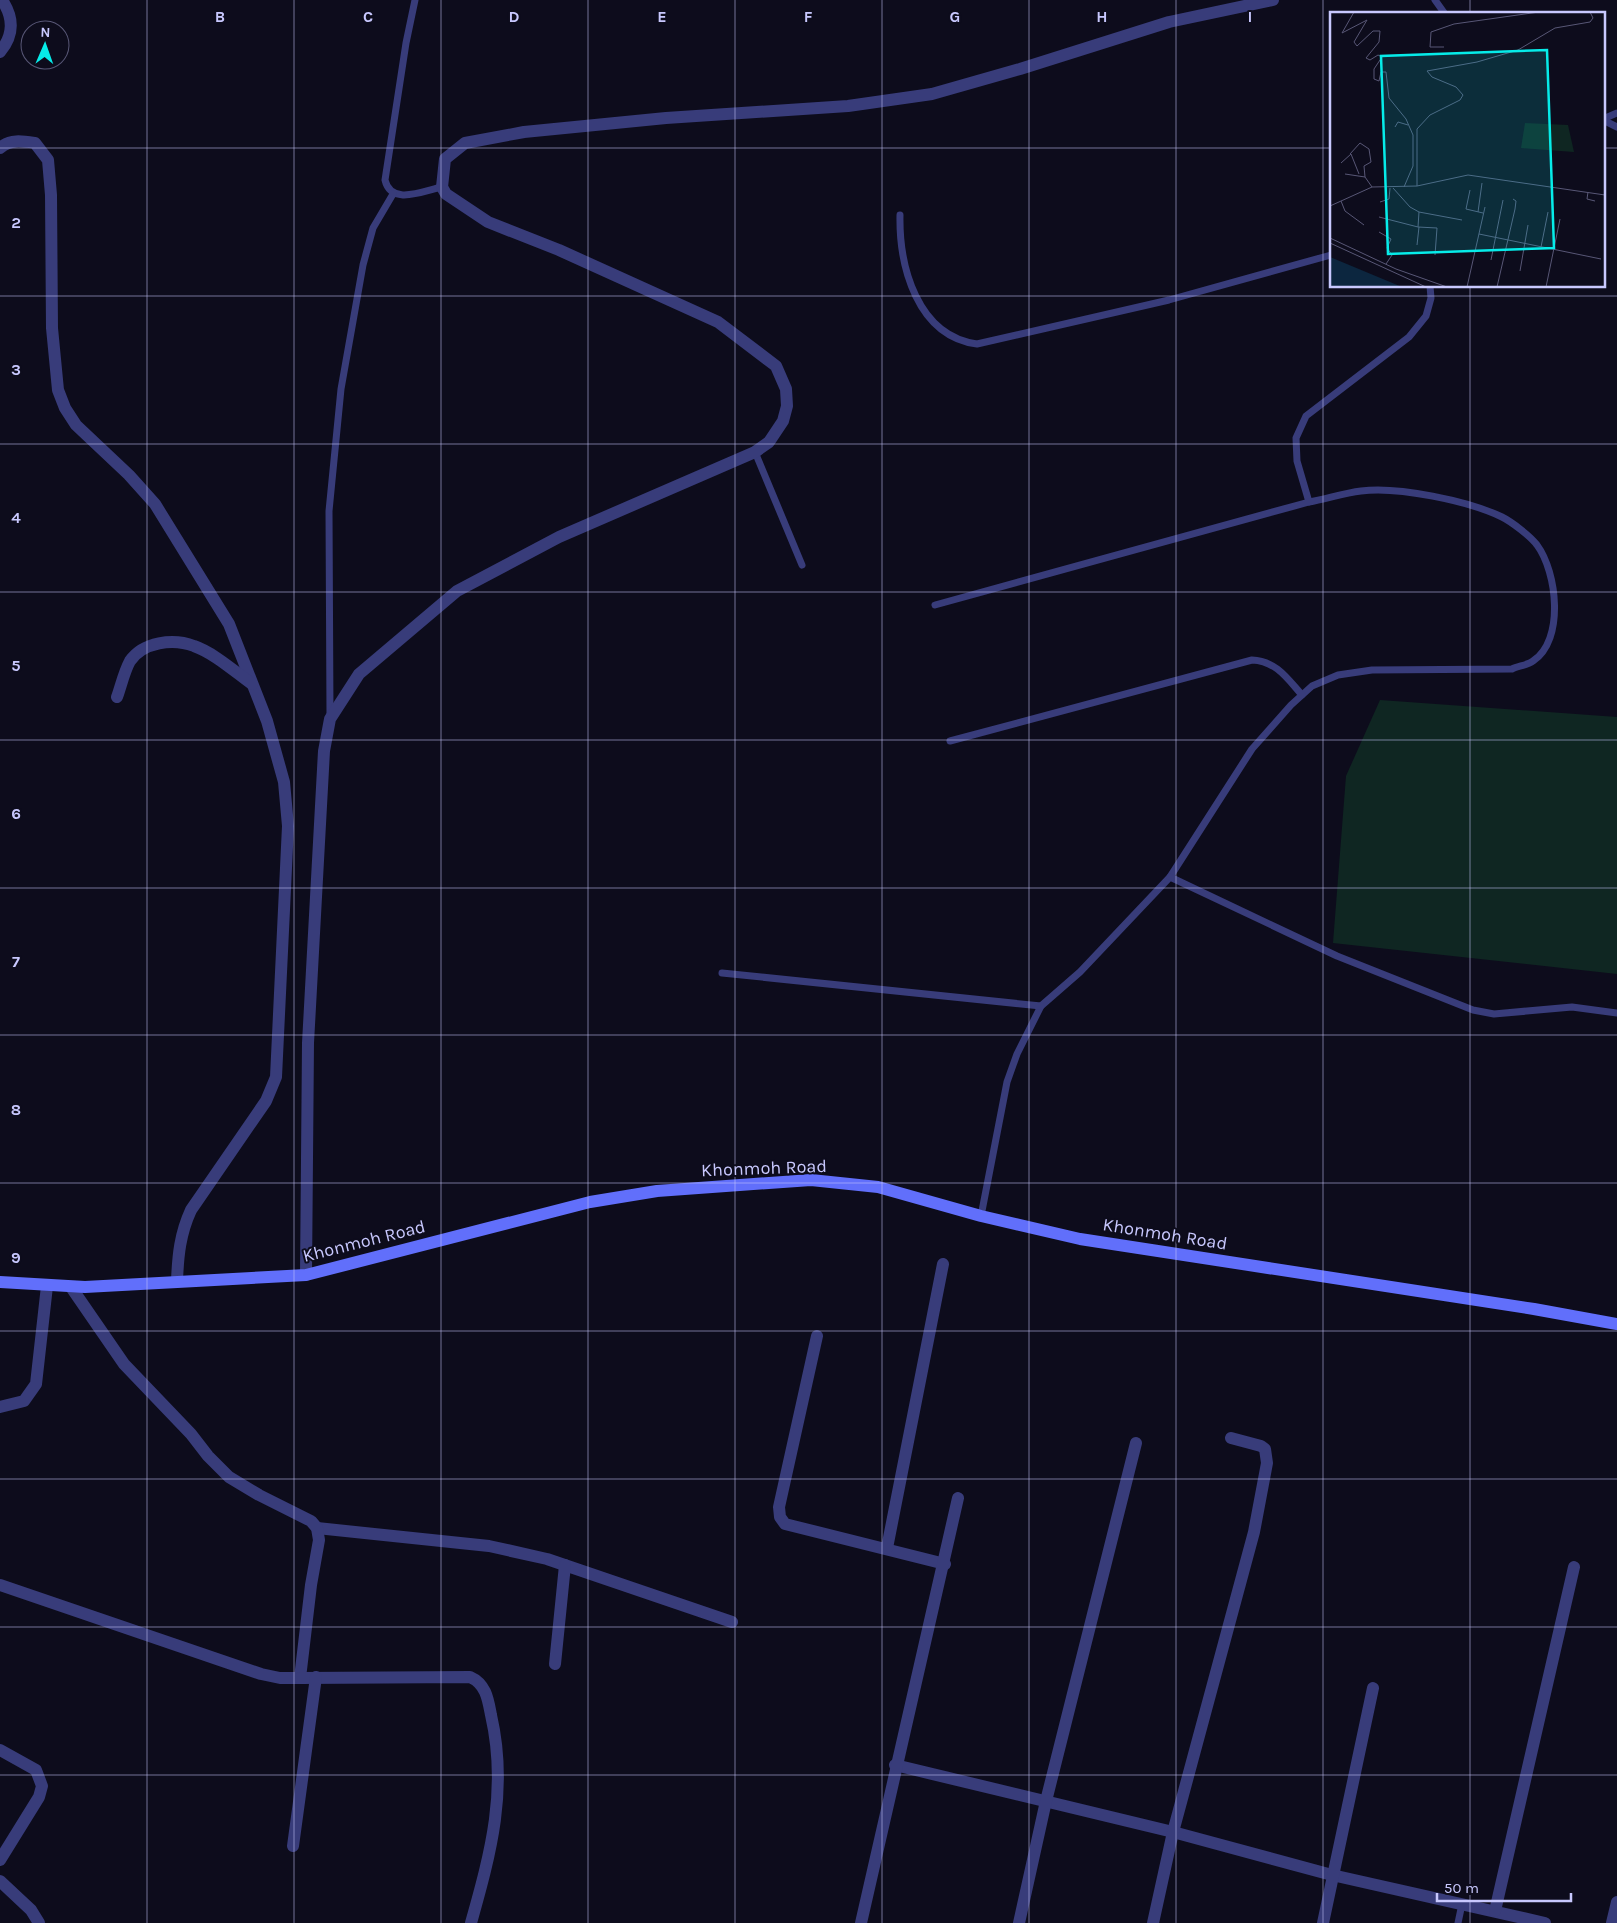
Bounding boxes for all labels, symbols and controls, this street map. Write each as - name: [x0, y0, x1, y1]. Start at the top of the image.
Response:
- text: B: [215, 7, 225, 26]
- text: C: [363, 7, 373, 26]
- text: D: [509, 7, 520, 26]
- text: E: [657, 7, 667, 26]
- text: F: [804, 7, 813, 26]
- text: G: [950, 7, 960, 26]
- text: H: [1096, 7, 1108, 26]
- text: I: [1248, 7, 1252, 26]
- inset map: [1330, 12, 1604, 288]
- north arrow: [20, 20, 70, 70]
- text: N: [40, 24, 51, 41]
- text: 2: [11, 213, 21, 232]
- text: 3: [11, 360, 21, 379]
- text: 4: [11, 508, 21, 527]
- text: 5: [11, 656, 21, 675]
- text: 6: [11, 804, 21, 823]
- text: 7: [12, 952, 20, 971]
- text: 8: [11, 1100, 21, 1119]
- street label: Khonmoh Road: [701, 1155, 827, 1181]
- street label: Khonmoh Road: [1101, 1213, 1229, 1255]
- street label: Khonmoh Road: [300, 1215, 428, 1267]
- text: 9: [11, 1248, 21, 1267]
- scale bar: [1437, 1870, 1571, 1902]
- text: 50 m: [1444, 1879, 1479, 1897]

